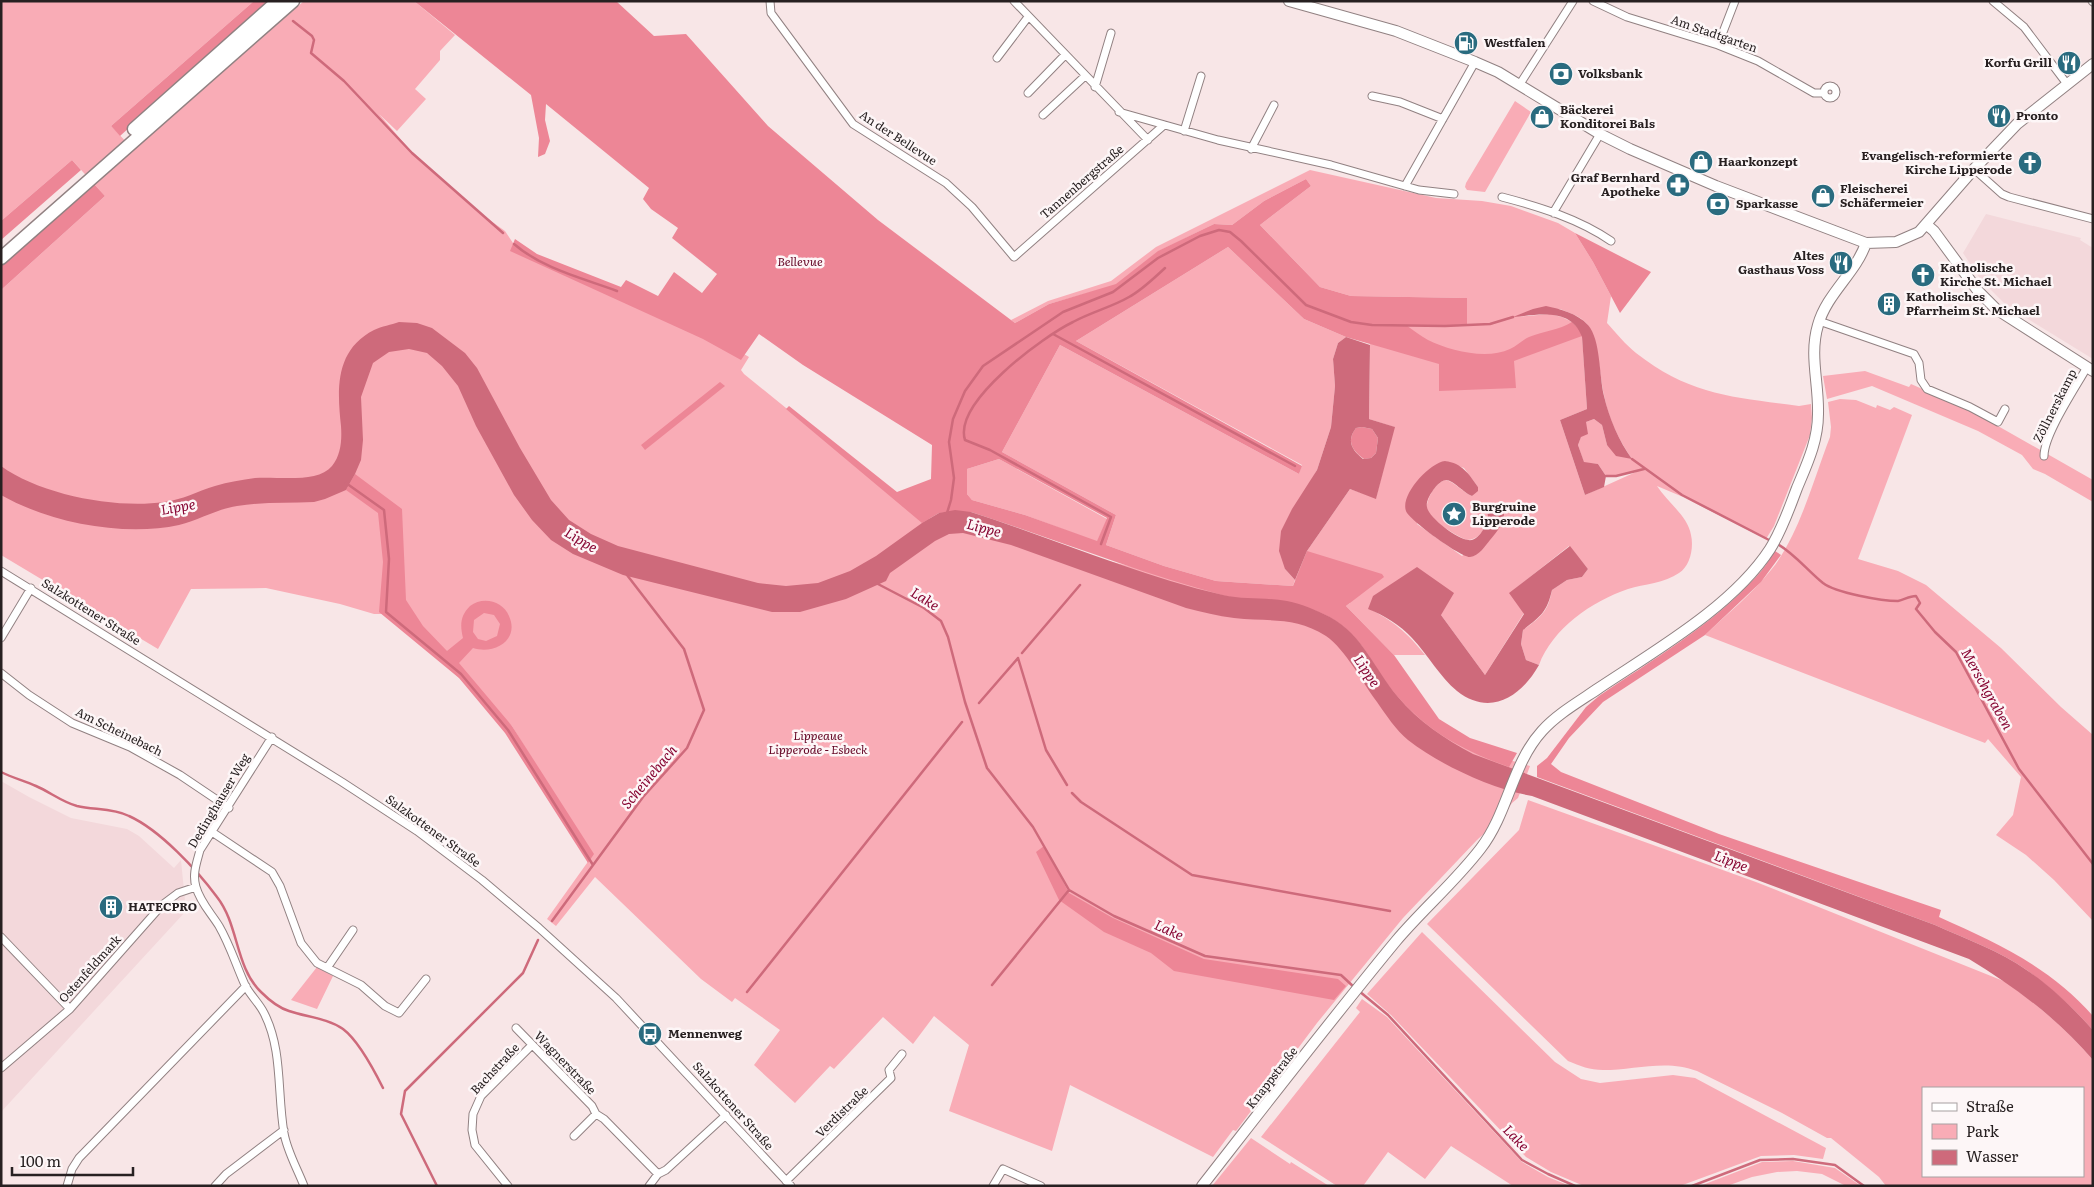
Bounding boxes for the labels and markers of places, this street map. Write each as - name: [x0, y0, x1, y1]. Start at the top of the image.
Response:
- fuel station icon: Westfalen: [1453, 30, 1479, 56]
- place label: Westfalen: [1484, 33, 1546, 51]
- restaurant icon: Korfu Grill: [2056, 50, 2082, 76]
- place label: Korfu Grill: [1984, 53, 2053, 71]
- bank icon: Volksbank: [1548, 61, 1574, 87]
- place label: Volksbank: [1578, 64, 1643, 82]
- place label: Bäckerei Konditorei Bals: [1560, 100, 1655, 132]
- restaurant icon: Pronto: [1986, 103, 2012, 129]
- shop icon: Bäckerei Konditorei Bals: [1529, 104, 1555, 130]
- place label: Pronto: [2016, 106, 2059, 124]
- place label: Evangelisch-reformierte Kirche Lipperode: [1861, 146, 2012, 178]
- shop icon: Haarkonzept: [1688, 149, 1714, 175]
- church icon: Evangelisch-reformierte Kirche Lipperode: [2017, 150, 2043, 176]
- place label: Haarkonzept: [1718, 152, 1799, 170]
- place label: Graf Bernhard Apotheke: [1571, 168, 1660, 200]
- pharmacy icon: Graf Bernhard Apotheke: [1665, 172, 1691, 198]
- place label: Fleischerei Schäfermeier: [1840, 179, 1924, 211]
- shop icon: Fleischerei Schäfermeier: [1810, 183, 1836, 209]
- bank icon: Sparkasse: [1705, 191, 1731, 217]
- place label: Sparkasse: [1736, 194, 1798, 212]
- place label: Altes Gasthaus Voss: [1738, 246, 1824, 278]
- restaurant icon: Altes Gasthaus Voss: [1828, 250, 1854, 276]
- place label: Katholische Kirche St. Michael: [1940, 258, 2052, 290]
- church icon: Katholische Kirche St. Michael: [1910, 262, 1936, 288]
- place label: Katholisches Pfarrheim St. Michael: [1906, 287, 2041, 319]
- building icon: Katholisches Pfarrheim St. Michael: [1876, 291, 1902, 317]
- place label: Burgruine Lipperode: [1472, 497, 1536, 529]
- place icon: Burgruine Lipperode: [1441, 501, 1467, 527]
- building icon: HATECPRO: [98, 894, 124, 920]
- place label: HATECPRO: [128, 897, 197, 915]
- bus stop icon: Mennenweg: [637, 1021, 663, 1047]
- place label: Mennenweg: [668, 1024, 743, 1042]

